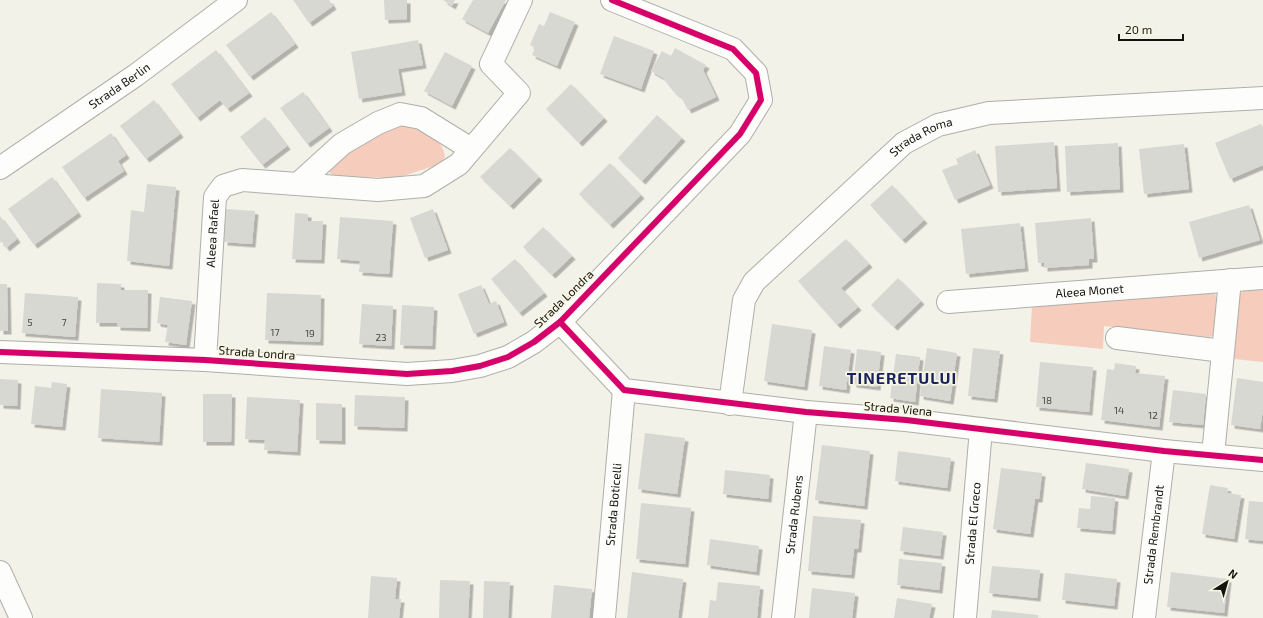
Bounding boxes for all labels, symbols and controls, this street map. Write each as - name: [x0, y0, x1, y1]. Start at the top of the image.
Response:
- scale bar: [1119, 16, 1183, 42]
- text: 20 m: [1125, 22, 1152, 36]
- street label: Strada Berlin: [86, 59, 152, 111]
- street label: Strada Roma: [886, 114, 954, 159]
- street label: Aleea Rafael: [203, 198, 221, 268]
- street label: Strada Londra: [531, 267, 596, 330]
- street label: Aleea Monet: [1055, 281, 1125, 300]
- house number: 5: [27, 316, 33, 328]
- house number: 7: [61, 316, 67, 328]
- house number: 17: [270, 326, 280, 338]
- house number: 19: [305, 327, 315, 339]
- house number: 23: [375, 331, 387, 343]
- street label: Strada Londra: [218, 342, 296, 362]
- district label: TINERETULUI: [847, 368, 957, 387]
- house number: 18: [1042, 394, 1052, 406]
- street label: Strada Viena: [863, 398, 933, 418]
- house number: 14: [1114, 404, 1124, 416]
- house number: 12: [1148, 409, 1158, 421]
- street label: Strada Boticelli: [602, 462, 624, 546]
- street label: Strada Rubens: [782, 474, 805, 555]
- street label: Strada El Greco: [962, 481, 982, 565]
- street label: Strada Rembrandt: [1140, 484, 1166, 585]
- north arrow: [1207, 562, 1247, 602]
- text: N: [1226, 566, 1240, 581]

